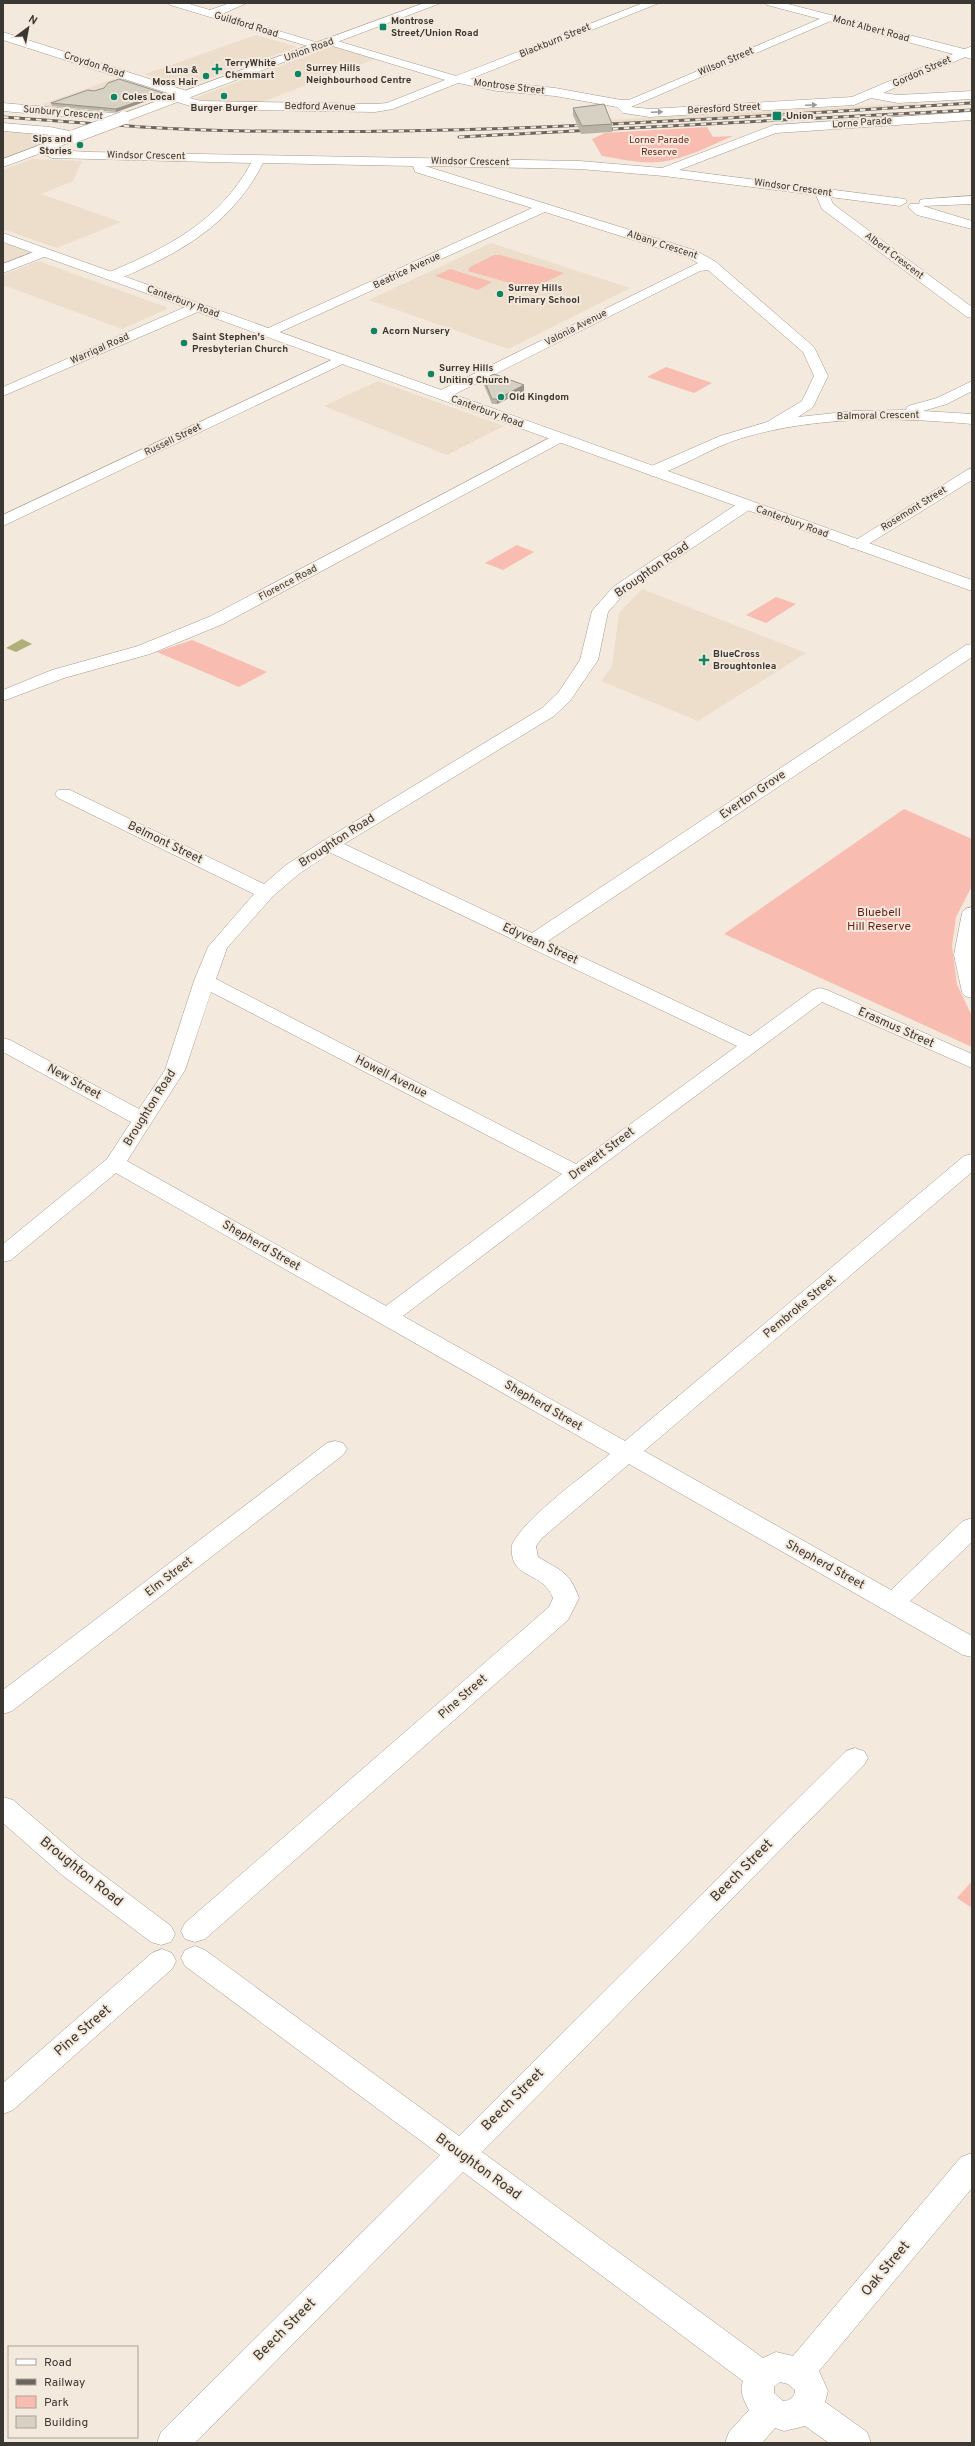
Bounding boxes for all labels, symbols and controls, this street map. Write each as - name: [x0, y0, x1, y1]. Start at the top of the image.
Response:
- north arrow: [8, 8, 48, 48]
- street label: Guildford Road: [212, 9, 280, 41]
- text: N: [26, 12, 40, 28]
- street label: Mont Albert Road: [831, 13, 911, 45]
- place label: Montrose Street/Union Road: [391, 15, 478, 40]
- street label: Blackburn Street: [518, 21, 593, 61]
- marker: Montrose Street/Union Road: [378, 22, 388, 32]
- street label: Union Road: [282, 35, 336, 65]
- street label: Wilson Street: [696, 44, 756, 80]
- street label: Croydon Road: [62, 49, 126, 81]
- street label: Gordon Street: [891, 53, 953, 91]
- place label: TerryWhite Chemmart: [225, 57, 277, 82]
- place label: Surrey Hills Neighbourhood Centre: [306, 62, 412, 87]
- place label: Luna & Moss Hair: [152, 64, 199, 89]
- marker: TerryWhite Chemmart: [212, 64, 222, 74]
- marker: Surrey Hills Neighbourhood Centre: [293, 69, 303, 79]
- marker: Luna & Moss Hair: [201, 71, 211, 81]
- street label: Montrose Street: [473, 76, 545, 98]
- place label: Coles Local: [122, 91, 175, 104]
- marker: Burger Burger: [219, 91, 229, 101]
- marker: Coles Local: [109, 92, 119, 102]
- street label: Bedford Avenue: [284, 100, 356, 114]
- street label: Beresford Street: [687, 101, 761, 117]
- one-way arrow: [805, 101, 817, 108]
- place label: Burger Burger: [191, 102, 258, 115]
- street label: Sunbury Crescent: [23, 103, 104, 123]
- one-way arrow: [651, 109, 663, 116]
- marker: Union: [771, 110, 783, 122]
- place label: Union: [786, 110, 813, 123]
- street label: Lorne Parade: [832, 114, 892, 132]
- place label: Sips and Stories: [33, 133, 72, 158]
- park label: Lorne Parade Reserve: [629, 134, 689, 159]
- marker: Sips and Stories: [75, 140, 85, 150]
- street label: Windsor Crescent: [107, 149, 186, 163]
- street label: Windsor Crescent: [431, 155, 510, 169]
- street label: Windsor Crescent: [753, 176, 833, 200]
- street label: Albany Crescent: [625, 227, 699, 263]
- street label: Albert Crescent: [862, 230, 926, 283]
- street label: Beatrice Avenue: [371, 250, 443, 292]
- place label: Surrey Hills Primary School: [508, 282, 580, 307]
- street label: Canterbury Road: [145, 283, 221, 321]
- marker: Surrey Hills Primary School: [495, 289, 505, 299]
- street label: Valonia Avenue: [543, 307, 609, 349]
- place label: Acorn Nursery: [382, 325, 450, 338]
- marker: Acorn Nursery: [369, 326, 379, 336]
- street label: Warrigal Road: [69, 330, 131, 368]
- place label: Saint Stephen's Presbyterian Church: [192, 331, 288, 356]
- marker: Saint Stephen's Presbyterian Church: [179, 338, 189, 348]
- place label: Surrey Hills Uniting Church: [439, 362, 509, 387]
- marker: Surrey Hills Uniting Church: [426, 369, 436, 379]
- place label: Old Kingdom: [509, 391, 569, 404]
- marker: Old Kingdom: [496, 392, 506, 402]
- street label: Canterbury Road: [449, 393, 525, 431]
- street label: Balmoral Crescent: [837, 409, 920, 423]
- street label: Russell Street: [142, 420, 204, 459]
- street label: Rosemont Street: [879, 483, 950, 534]
- street label: Canterbury Road: [754, 503, 830, 541]
- street label: Broughton Road: [612, 538, 692, 602]
- street label: Florence Road: [256, 562, 320, 604]
- place label: BlueCross Broughtonlea: [713, 648, 776, 673]
- marker: BlueCross Broughtonlea: [698, 654, 710, 666]
- street label: Everton Grove: [717, 767, 789, 823]
- street label: Broughton Road: [296, 810, 378, 872]
- street label: Belmont Street: [125, 818, 205, 868]
- park label: Bluebell Hill Reserve: [847, 905, 911, 935]
- street label: Edyvean Street: [500, 919, 580, 969]
- street label: Erasmus Street: [855, 1004, 937, 1052]
- street label: Howell Avenue: [352, 1052, 430, 1102]
- street label: New Street: [44, 1061, 104, 1103]
- street label: Broughton Road: [120, 1067, 180, 1149]
- street label: Drewett Street: [566, 1124, 638, 1184]
- street label: Shepherd Street: [219, 1217, 303, 1275]
- street label: Pembroke Street: [760, 1272, 840, 1342]
- street label: Shepherd Street: [501, 1377, 585, 1435]
- street label: Shepherd Street: [783, 1537, 867, 1593]
- street label: Elm Street: [142, 1553, 196, 1601]
- street label: Pine Street: [435, 1671, 491, 1723]
- street label: Broughton Road: [36, 1833, 126, 1911]
- street label: Beech Street: [707, 1836, 777, 1906]
- street label: Pine Street: [51, 2002, 115, 2060]
- street label: Beech Street: [478, 2065, 548, 2135]
- street label: Broughton Road: [432, 2130, 524, 2204]
- street label: Oak Street: [858, 2238, 914, 2300]
- street label: Beech Street: [250, 2295, 320, 2365]
- legend: [8, 2346, 138, 2438]
- text: Road: [44, 2355, 72, 2371]
- text: Railway: [44, 2375, 85, 2391]
- text: Park: [44, 2395, 69, 2411]
- text: Building: [44, 2415, 88, 2431]

